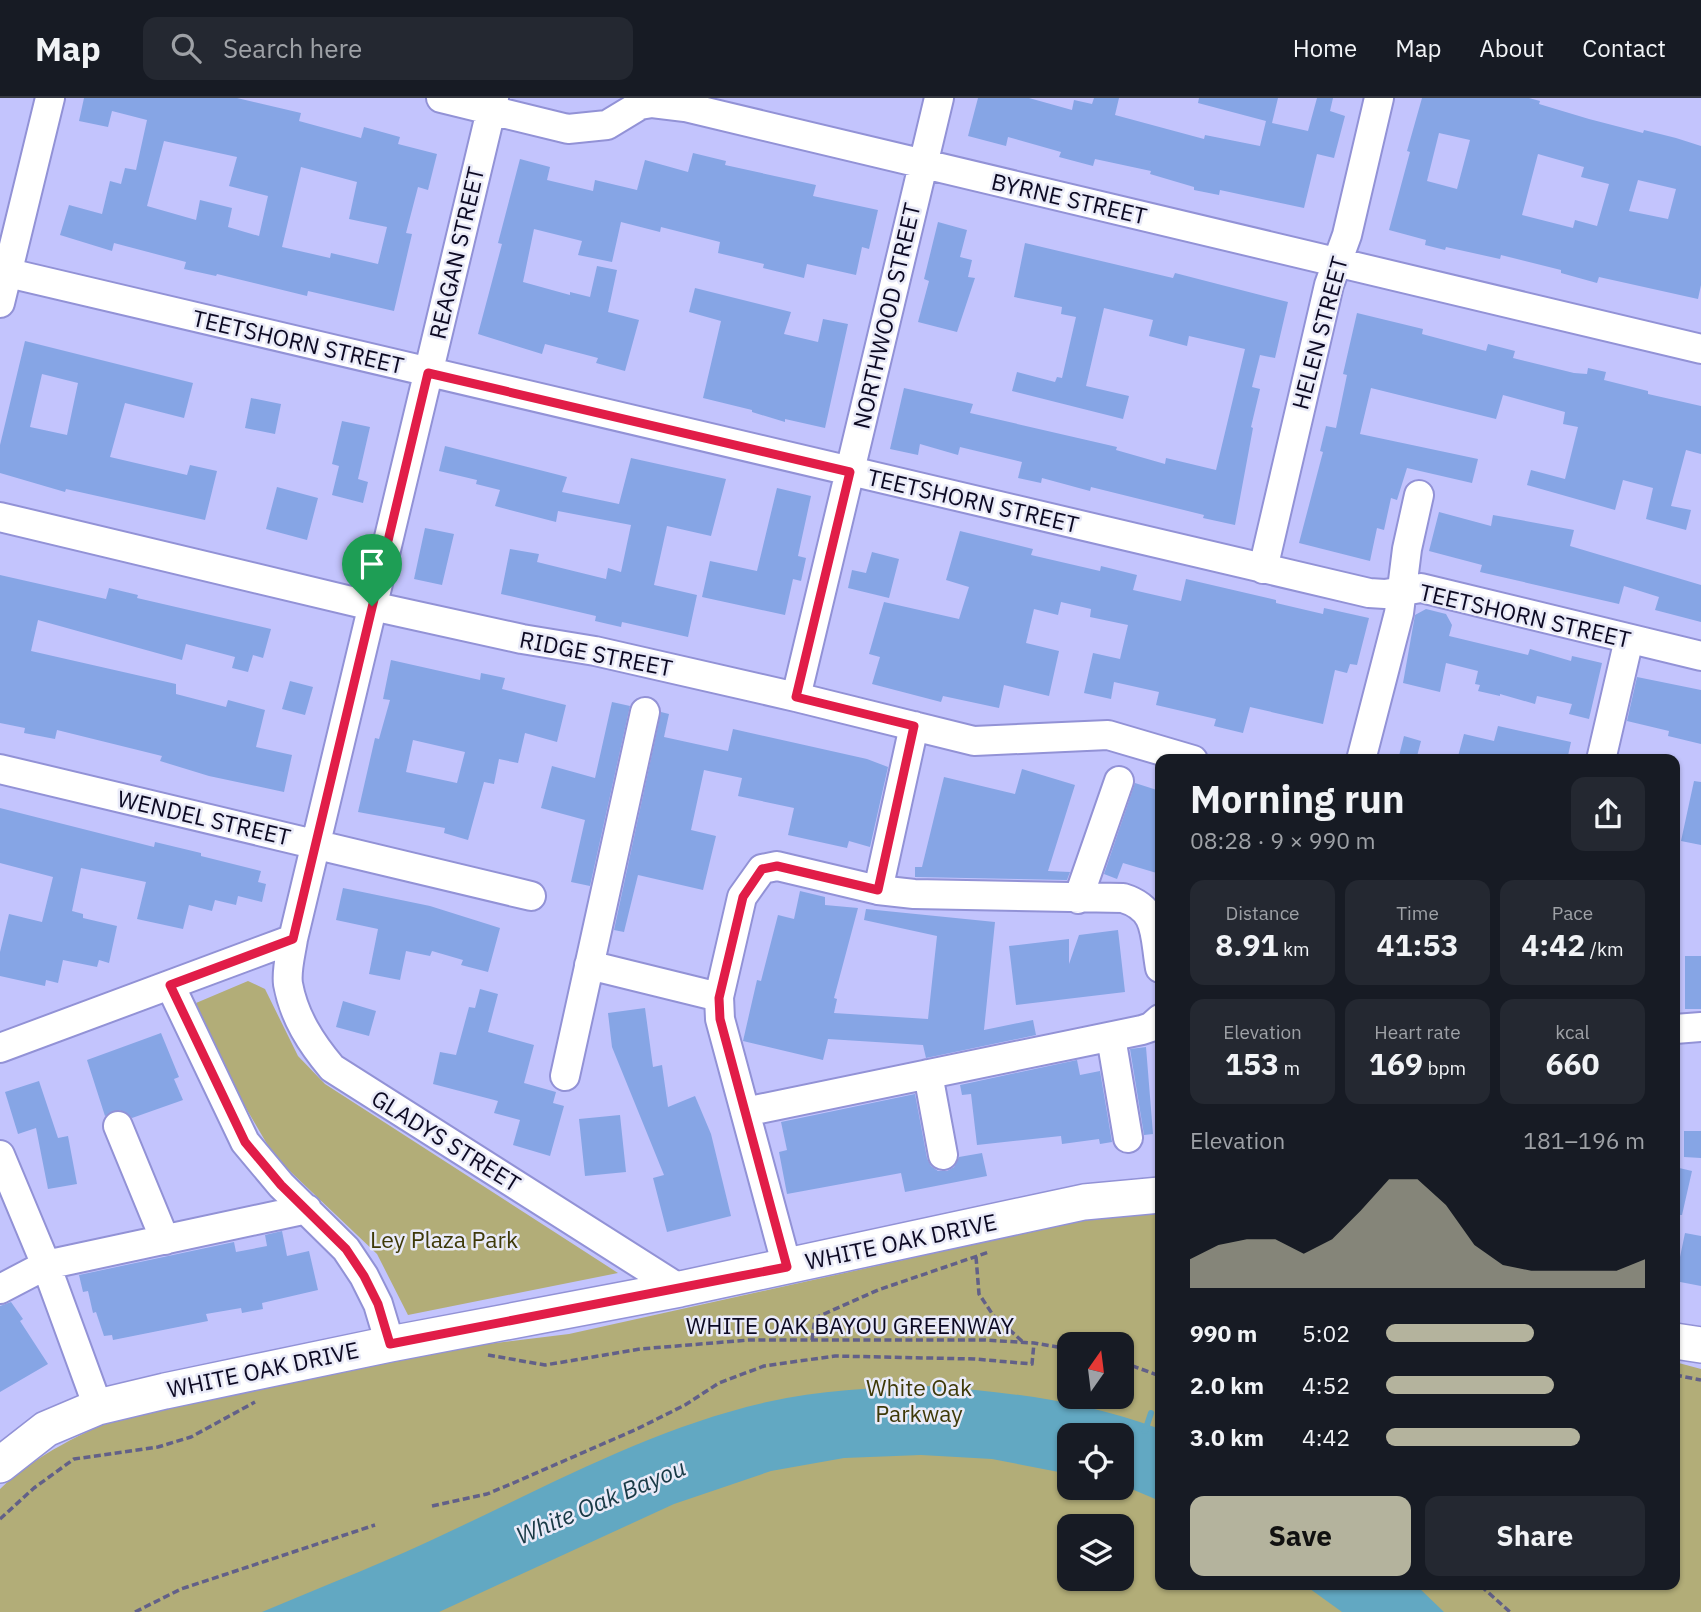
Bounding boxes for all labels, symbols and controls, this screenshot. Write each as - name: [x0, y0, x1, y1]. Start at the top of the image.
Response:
- search box: [143, 17, 633, 80]
- text: Map: [35, 27, 101, 70]
- icon: search: [167, 29, 205, 67]
- text: Search here: [223, 31, 362, 65]
- text: Home: [1293, 32, 1357, 64]
- text: Map: [1395, 32, 1441, 64]
- text: About: [1479, 32, 1544, 64]
- text: Contact: [1582, 32, 1666, 64]
- street label: REAGAN STREET: [422, 164, 490, 342]
- street label: BYRNE STREET: [989, 166, 1150, 230]
- street label: NORTHWOOD STREET: [845, 200, 927, 432]
- street label: HELEN STREET: [1284, 253, 1354, 413]
- street label: TEETSHORN STREET: [190, 302, 407, 380]
- street label: TEETSHORN STREET: [865, 461, 1082, 539]
- pin: [342, 534, 402, 606]
- icon: arrive: [353, 545, 391, 583]
- street label: TEETSHORN STREET: [1417, 576, 1634, 654]
- street label: RIDGE STREET: [517, 623, 675, 683]
- text: Morning run: [1190, 774, 1405, 823]
- button: share: [1571, 777, 1645, 851]
- street label: WENDEL STREET: [115, 783, 294, 852]
- text: 08:28 · 9 × 990 m: [1190, 825, 1376, 855]
- text: Distance: [1225, 901, 1300, 925]
- text: Time: [1396, 901, 1439, 925]
- text: Pace: [1552, 901, 1593, 925]
- text: 8.91: [1215, 925, 1279, 964]
- text: 41:53: [1377, 925, 1458, 964]
- text: 4:42: [1521, 925, 1585, 964]
- text: km: [1279, 937, 1310, 961]
- text: /km: [1585, 937, 1624, 961]
- text: Elevation: [1223, 1020, 1302, 1044]
- text: Heart rate: [1374, 1020, 1461, 1044]
- text: kcal: [1555, 1020, 1590, 1044]
- text: 153: [1225, 1044, 1279, 1083]
- text: 169: [1369, 1044, 1423, 1083]
- text: 660: [1546, 1044, 1600, 1083]
- text: m: [1279, 1056, 1300, 1080]
- text: bpm: [1423, 1056, 1466, 1080]
- street label: GLADYS STREET: [366, 1082, 527, 1198]
- text: Elevation: [1190, 1125, 1285, 1155]
- text: 181–196 m: [1523, 1125, 1645, 1155]
- street label: WHITE OAK DRIVE: [802, 1206, 999, 1276]
- park label: Ley Plaza Park: [370, 1224, 518, 1254]
- street label: WHITE OAK BAYOU GREENWAY: [686, 1310, 1015, 1340]
- text: 990 m: [1190, 1318, 1257, 1348]
- text: 5:02: [1302, 1318, 1350, 1348]
- north arrow: [1057, 1332, 1134, 1409]
- map controls: [1057, 1332, 1134, 1591]
- street label: WHITE OAK DRIVE: [164, 1334, 361, 1404]
- text: 2.0 km: [1190, 1370, 1264, 1400]
- text: 4:52: [1302, 1370, 1350, 1400]
- park label: White Oak Parkway: [866, 1372, 972, 1428]
- text: 3.0 km: [1190, 1422, 1264, 1452]
- text: 4:42: [1302, 1422, 1350, 1452]
- button: locate: [1057, 1423, 1134, 1500]
- water label: White Oak Bayou: [511, 1451, 690, 1551]
- button: Save: [1190, 1496, 1411, 1576]
- button: Share: [1425, 1496, 1645, 1576]
- button: layers: [1057, 1514, 1134, 1591]

